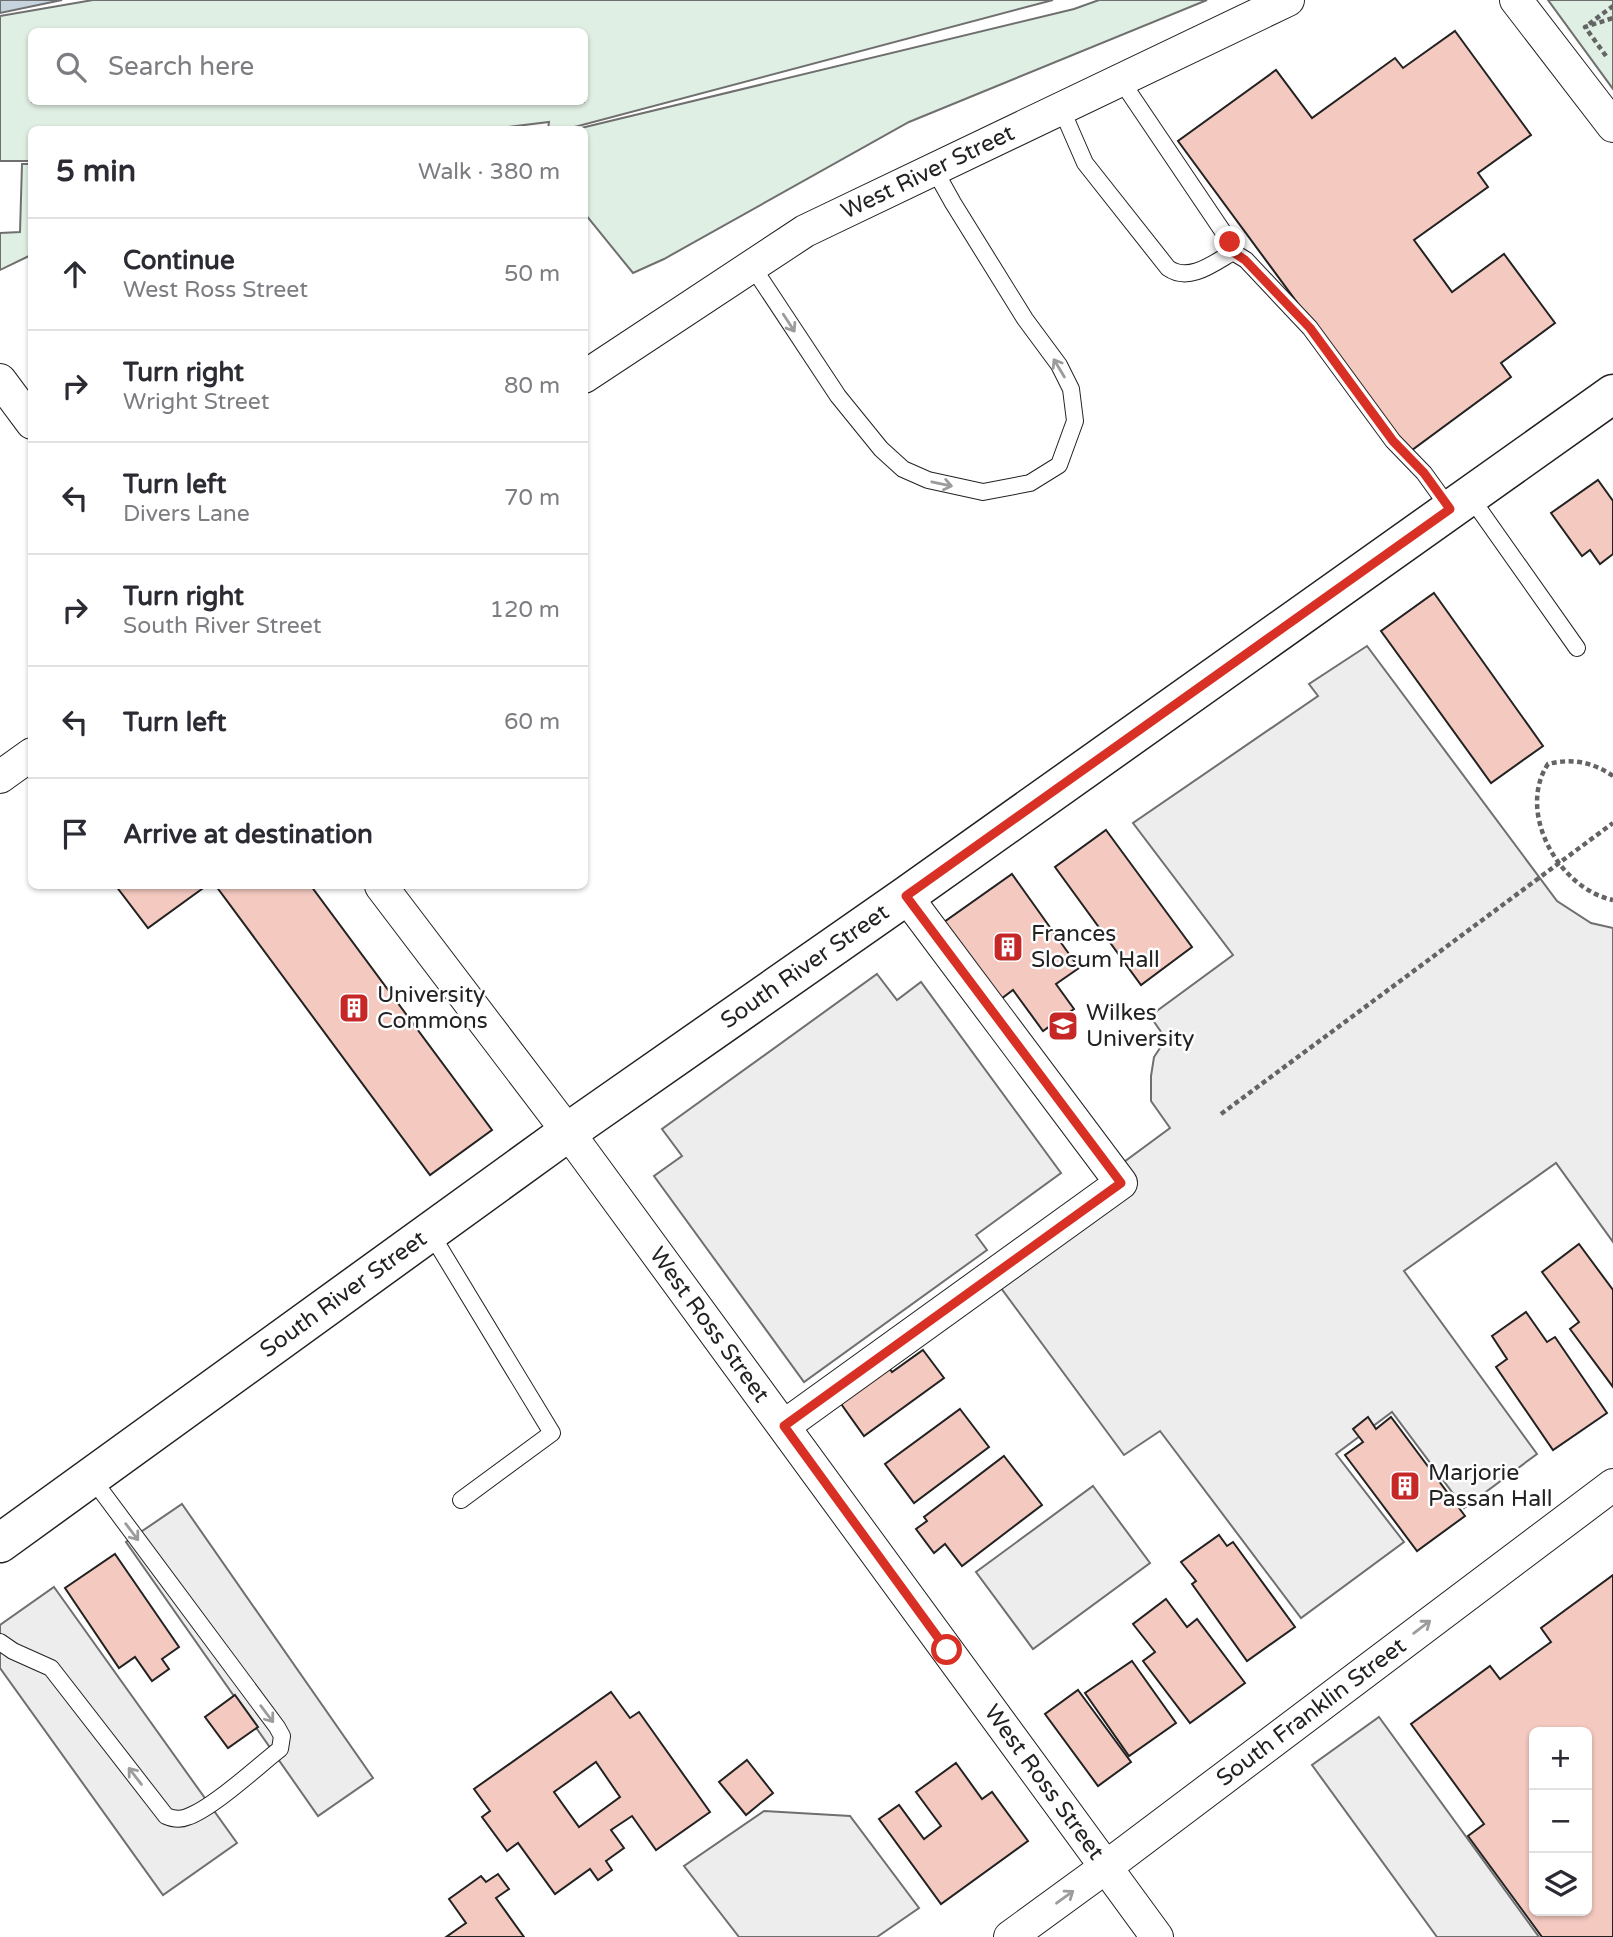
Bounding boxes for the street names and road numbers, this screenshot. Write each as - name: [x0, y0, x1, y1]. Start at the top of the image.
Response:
- street label: West River Street: [837, 119, 1019, 226]
- street label: South River Street: [715, 898, 895, 1035]
- street label: South River Street: [255, 1225, 432, 1364]
- street label: West Ross Street: [643, 1242, 775, 1408]
- street label: South Franklin Street: [1211, 1632, 1412, 1793]
- street label: West Ross Street: [978, 1699, 1110, 1866]

